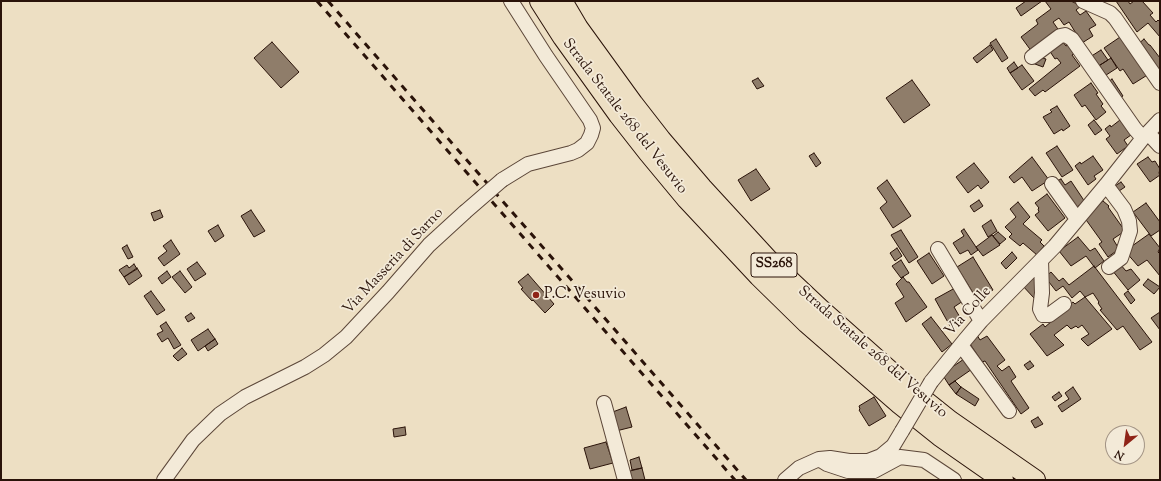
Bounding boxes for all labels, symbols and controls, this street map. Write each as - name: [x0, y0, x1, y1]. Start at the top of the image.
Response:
- street label: Strada Statale 268 del Vesuvio: [558, 36, 690, 198]
- street label: Via Masseria di Sarno: [340, 205, 448, 319]
- road number: SS268: [751, 253, 797, 277]
- street label: Strada Statale 268 del Vesuvio: [794, 283, 950, 423]
- street label: Via Colle: [942, 283, 996, 341]
- place label: P.C. Vesuvio: [544, 286, 626, 304]
- marker: P.C. Vesuvio: [531, 290, 541, 300]
- north arrow: [1105, 425, 1145, 465]
- text: N: [1112, 445, 1127, 464]

